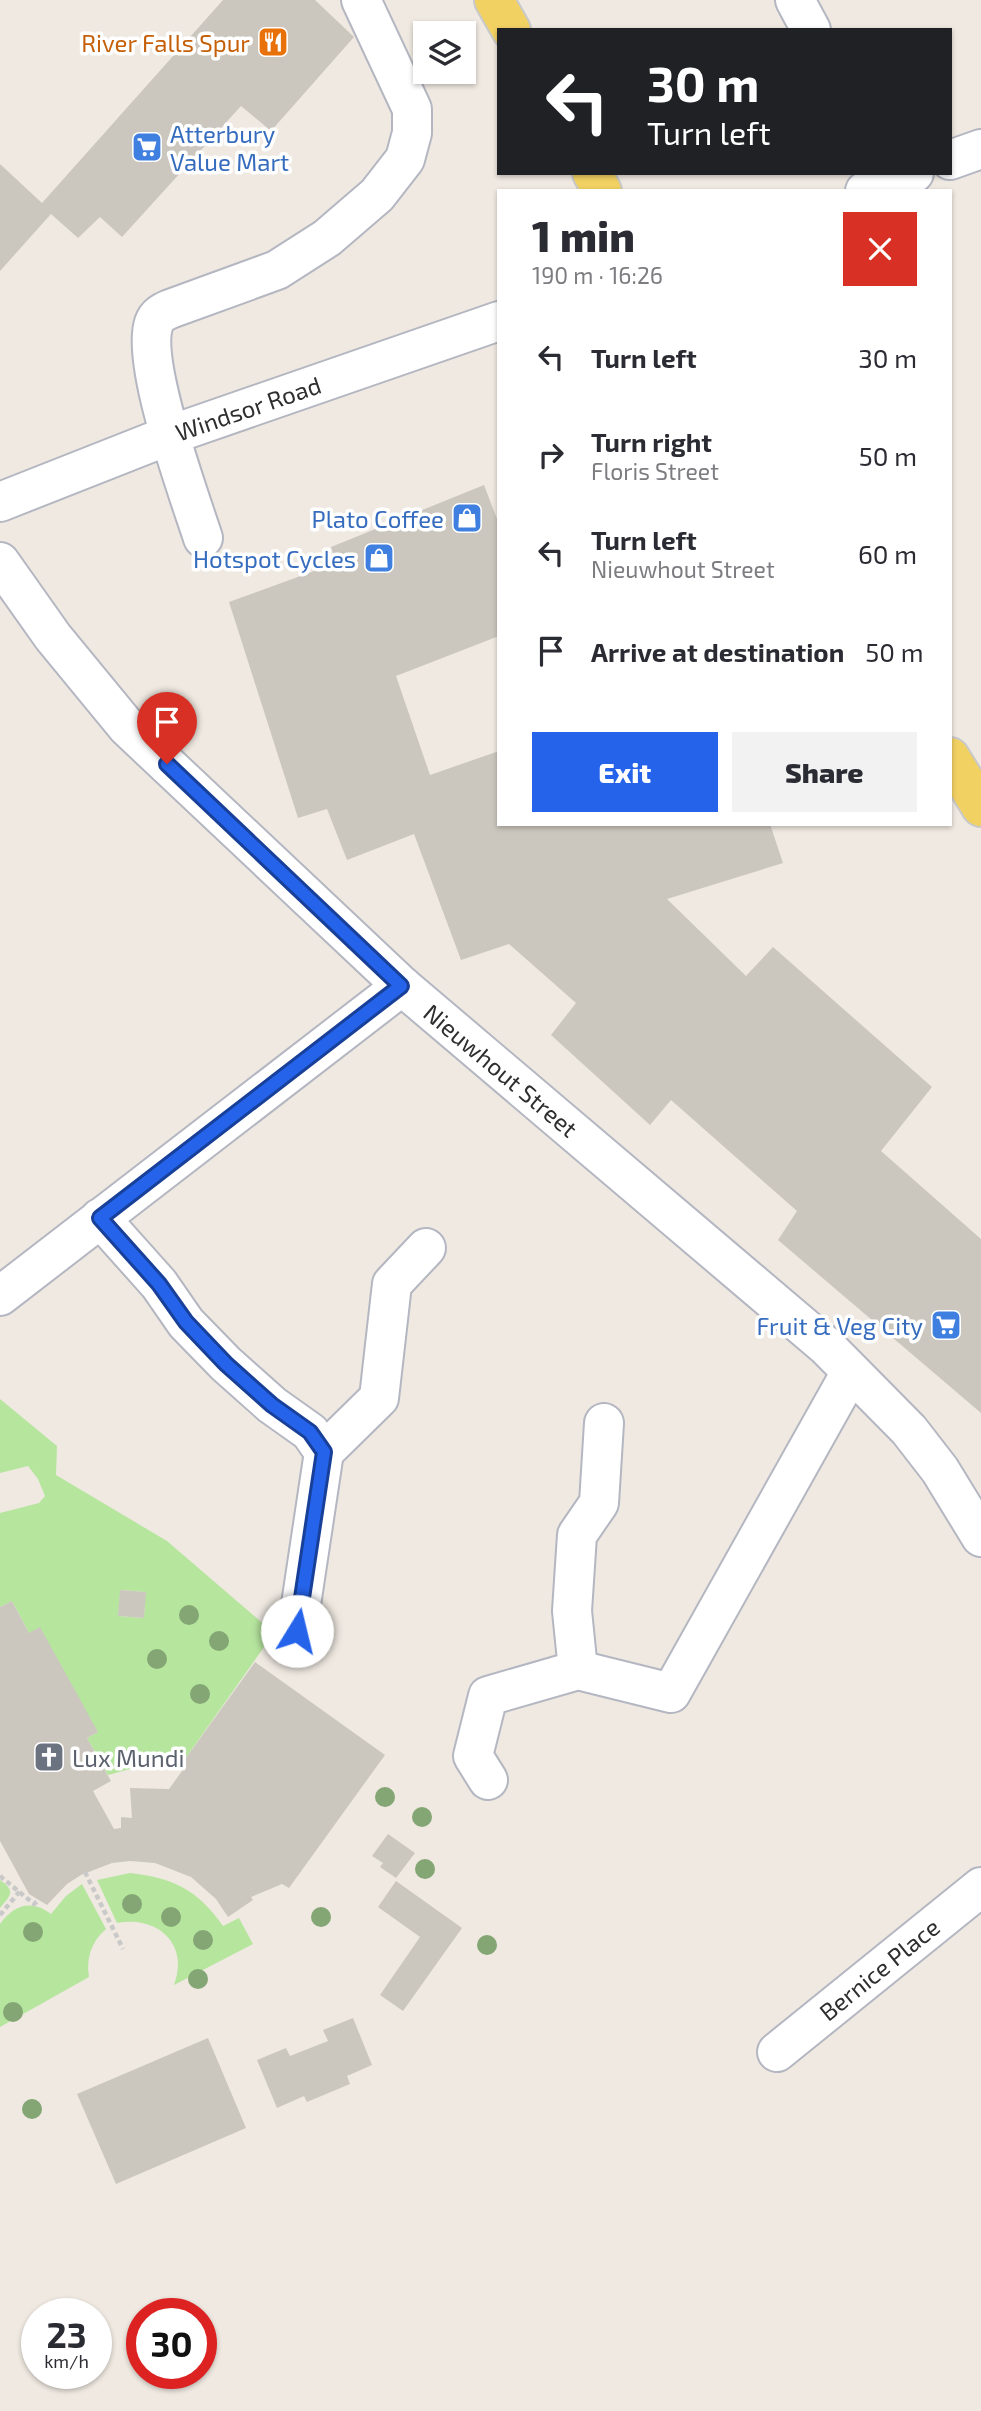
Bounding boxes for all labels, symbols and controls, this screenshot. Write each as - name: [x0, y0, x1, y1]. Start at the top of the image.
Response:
- map controls: [413, 21, 476, 84]
- button: layers: [413, 21, 476, 84]
- restaurant icon: River Falls Spur: [256, 25, 290, 59]
- place label: River Falls Spur: [81, 28, 250, 57]
- text: 30 m: [647, 53, 759, 112]
- icon: left: [532, 56, 623, 147]
- text: Turn left: [647, 113, 771, 151]
- place label: Atterbury Value Mart: [170, 119, 289, 176]
- supermarket icon: Atterbury Value Mart: [130, 130, 164, 164]
- text: 1 min: [532, 210, 635, 260]
- button: close: [843, 212, 917, 286]
- text: 190 m · 16:26: [532, 261, 663, 289]
- icon: left: [532, 338, 570, 376]
- text: Turn left: [591, 342, 697, 373]
- text: 30 m: [858, 342, 917, 373]
- street label: Windsor Road: [171, 370, 325, 446]
- text: Turn right: [591, 426, 712, 457]
- icon: right: [532, 436, 570, 474]
- text: 50 m: [859, 440, 917, 471]
- text: Floris Street: [591, 457, 719, 485]
- shop icon: Plato Coffee: [450, 501, 484, 535]
- place label: Plato Coffee: [311, 504, 444, 533]
- text: Turn left: [591, 524, 697, 555]
- icon: left: [532, 534, 570, 572]
- text: 60 m: [858, 538, 917, 569]
- shop icon: Hotspot Cycles: [362, 541, 396, 575]
- place label: Hotspot Cycles: [193, 544, 356, 573]
- text: Nieuwhout Street: [591, 555, 775, 583]
- icon: arrive: [532, 632, 570, 670]
- text: Arrive at destination: [591, 636, 844, 667]
- text: 50 m: [865, 636, 924, 667]
- pin: [137, 692, 197, 764]
- icon: arrive: [148, 703, 186, 741]
- button: Exit: [532, 732, 718, 812]
- button: Share: [732, 732, 917, 812]
- street label: Nieuwhout Street: [418, 997, 584, 1143]
- supermarket icon: Fruit & Veg City: [929, 1308, 963, 1342]
- place label: Fruit & Veg City: [757, 1311, 923, 1340]
- position arrow: [260, 1594, 334, 1668]
- church icon: Lux Mundi: [32, 1740, 66, 1774]
- place label: Lux Mundi: [72, 1743, 184, 1772]
- street label: Bernice Place: [813, 1912, 945, 2026]
- speed limit sign: 30: [126, 2298, 217, 2389]
- text: 23: [46, 2313, 87, 2355]
- text: km/h: [44, 2350, 89, 2372]

